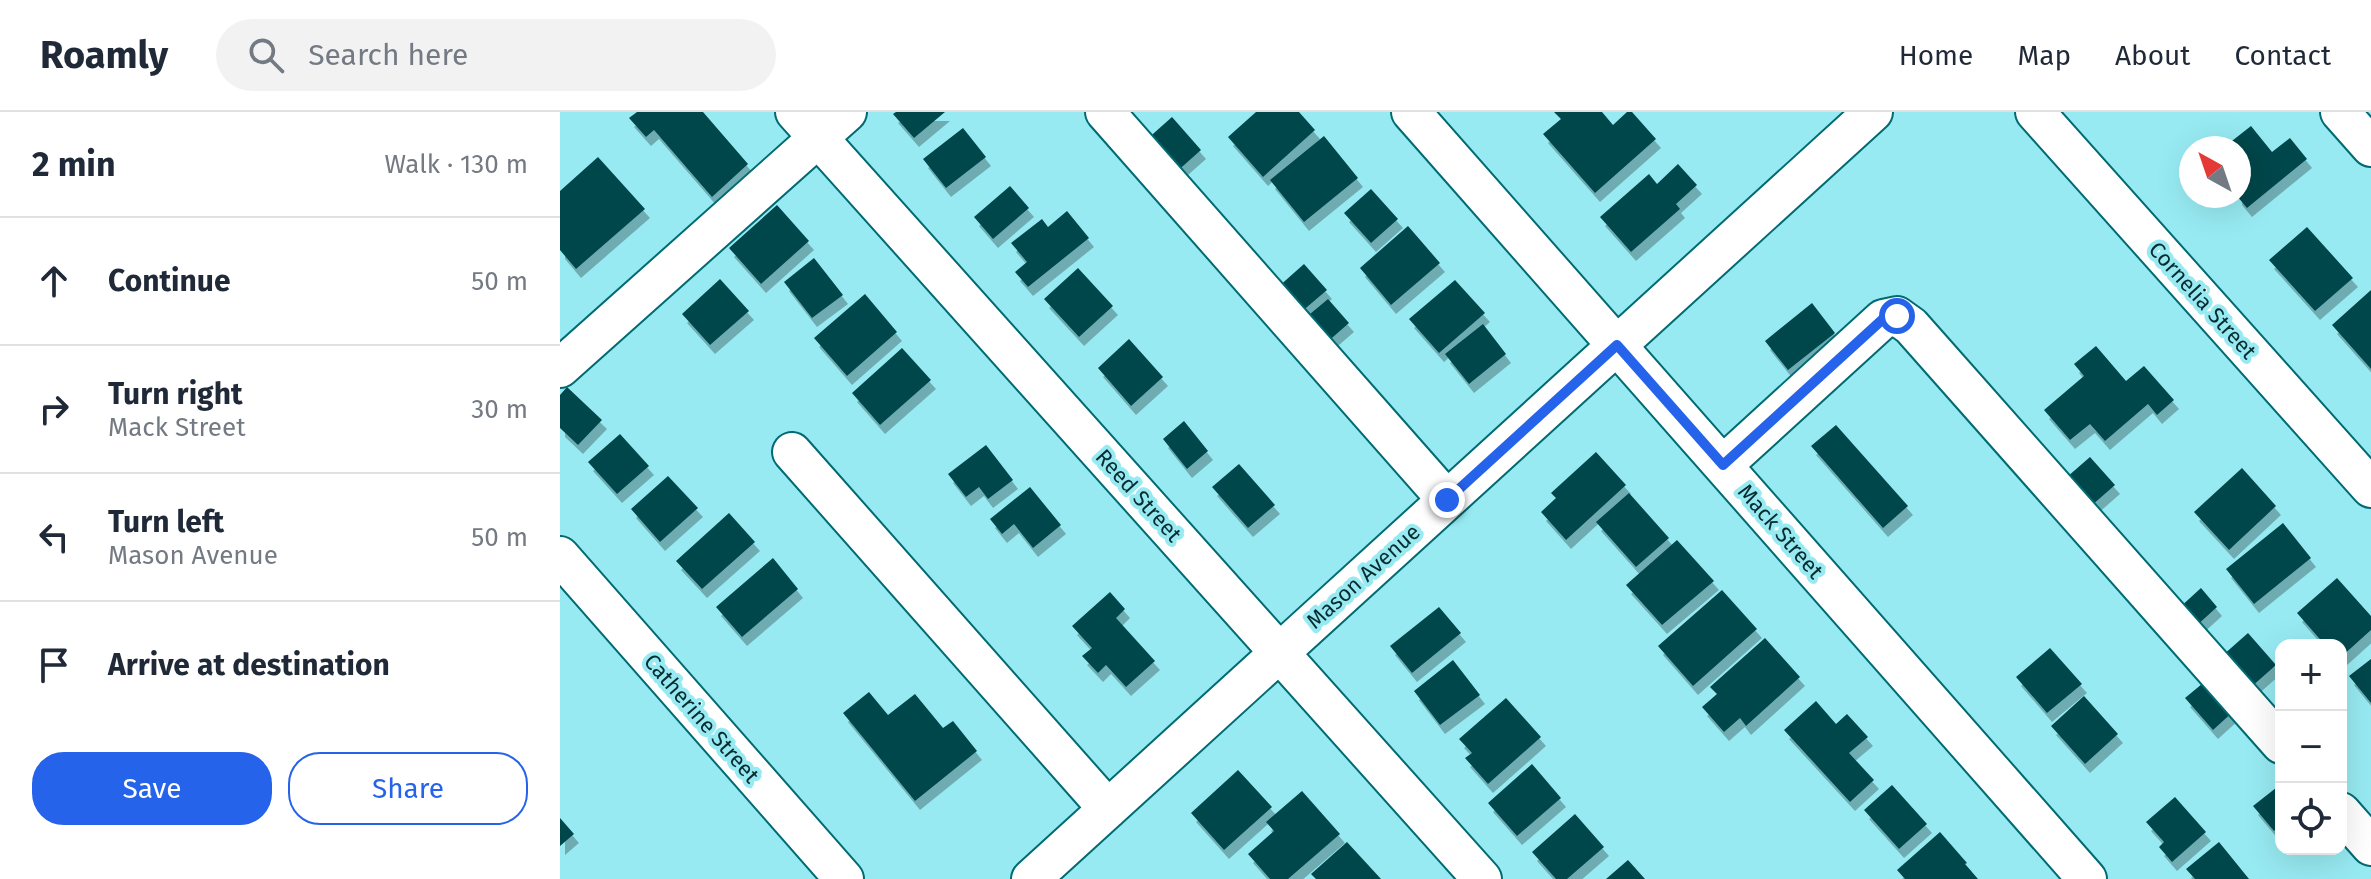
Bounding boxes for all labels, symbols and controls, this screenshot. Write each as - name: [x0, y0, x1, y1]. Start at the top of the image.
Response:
- search box: [216, 19, 776, 91]
- text: Roamly: [40, 32, 168, 78]
- icon: search: [244, 33, 288, 77]
- text: Search here: [308, 37, 468, 73]
- text: Home: [1899, 39, 1973, 72]
- text: Map: [2017, 39, 2071, 72]
- text: About: [2115, 39, 2190, 72]
- text: Contact: [2234, 39, 2331, 72]
- north arrow: [2179, 136, 2251, 208]
- text: 2 min: [32, 144, 116, 185]
- text: Walk · 130 m: [385, 149, 528, 180]
- street label: Cornelia Street: [2143, 236, 2262, 364]
- icon: ahead: [32, 259, 76, 303]
- text: Continue: [108, 263, 231, 299]
- text: 50 m: [471, 266, 528, 297]
- route start: [1879, 298, 1915, 334]
- text: Turn right: [108, 376, 243, 412]
- icon: right: [32, 387, 76, 431]
- text: 30 m: [471, 394, 528, 425]
- text: Mack Street: [108, 412, 246, 443]
- street label: Reed Street: [1090, 443, 1187, 547]
- street label: Mack Street: [1732, 479, 1829, 584]
- route end: [1429, 482, 1465, 518]
- text: Turn left: [108, 504, 224, 540]
- icon: left: [32, 515, 76, 559]
- street label: Mason Avenue: [1301, 518, 1426, 634]
- text: 50 m: [471, 522, 528, 553]
- text: Mason Avenue: [108, 540, 278, 571]
- map controls: [2275, 639, 2347, 855]
- button: +: [2275, 639, 2347, 711]
- icon: arrive: [32, 643, 76, 687]
- text: Arrive at destination: [108, 647, 390, 683]
- street label: Catherine Street: [638, 648, 765, 788]
- button: −: [2275, 711, 2347, 783]
- button: Save: [32, 752, 272, 825]
- button: Share: [288, 752, 528, 825]
- button: locate: [2275, 783, 2347, 855]

